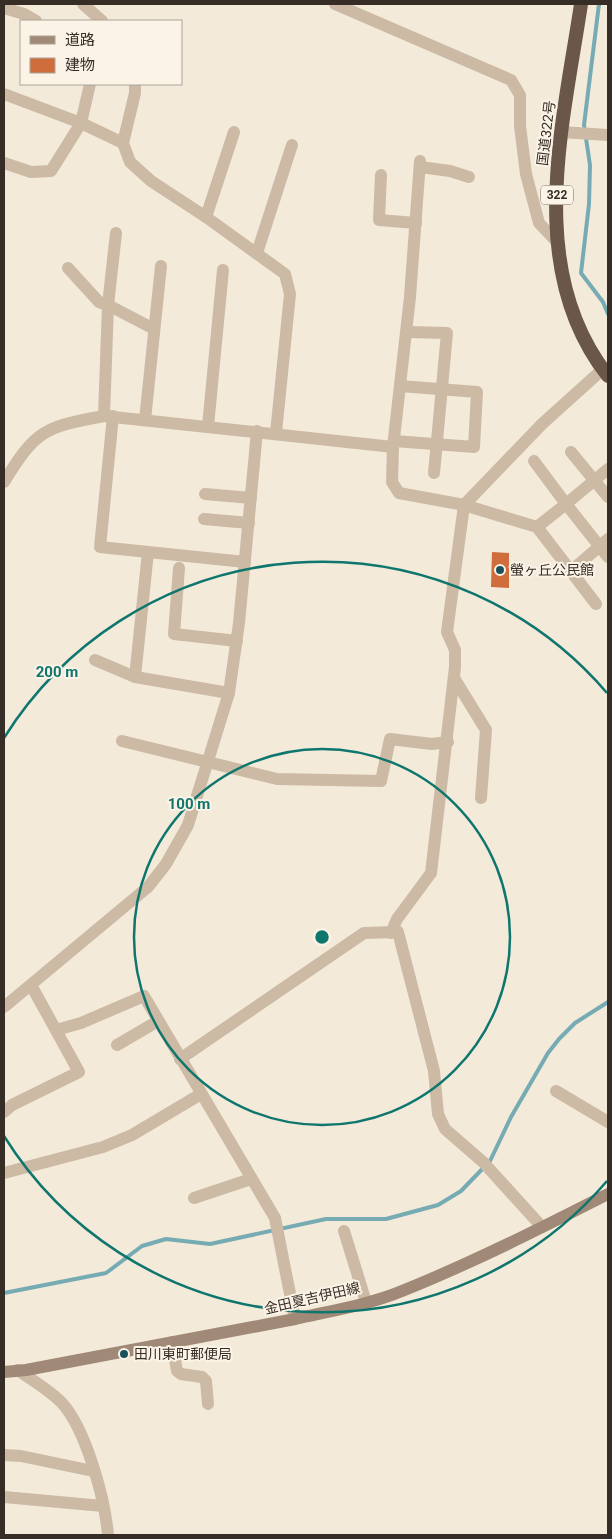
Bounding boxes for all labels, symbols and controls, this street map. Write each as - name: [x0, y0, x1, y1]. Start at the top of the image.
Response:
- legend: [20, 20, 182, 85]
- text: 道路: [65, 31, 95, 49]
- text: 建物: [65, 56, 95, 74]
- street label: 国道322号: [534, 99, 558, 167]
- road number: 322: [541, 186, 573, 204]
- place label: 螢ヶ丘公民館: [510, 562, 594, 578]
- marker: 螢ヶ丘公民館: [494, 564, 506, 576]
- text: 200 m: [36, 663, 78, 681]
- text: 100 m: [168, 795, 210, 813]
- centre of rings: [313, 928, 331, 946]
- street label: 金田夏吉伊田線: [262, 1279, 362, 1317]
- place label: 田川東町郵便局: [134, 1346, 232, 1362]
- marker: 田川東町郵便局: [118, 1348, 130, 1360]

